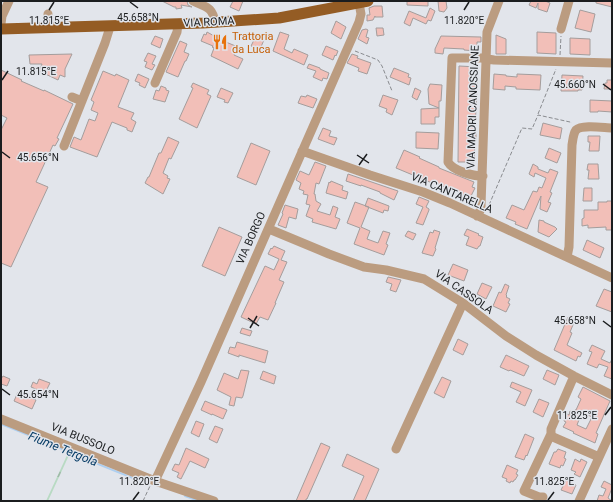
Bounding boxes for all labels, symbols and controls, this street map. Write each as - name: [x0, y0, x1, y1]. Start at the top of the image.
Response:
- text: 45.658°N: [117, 12, 159, 23]
- street label: VIA ROMA: [183, 14, 236, 30]
- text: 11.815°E: [29, 15, 69, 26]
- text: 11.820°E: [444, 15, 484, 26]
- place label: Trattoria da Luca: [232, 30, 273, 56]
- restaurant icon: Trattoria da Luca: [211, 33, 229, 51]
- street label: VIA MADRI CANOSSIANE: [464, 45, 482, 169]
- text: 11.815°E: [16, 66, 56, 77]
- text: 45.660°N: [554, 79, 596, 90]
- text: 45.656°N: [17, 152, 59, 163]
- street label: VIA CANTARELLA: [409, 170, 496, 216]
- street label: VIA BORGO: [234, 210, 268, 266]
- street label: VIA CASSOLA: [432, 267, 496, 317]
- text: 45.658°N: [554, 315, 596, 326]
- text: 45.654°N: [17, 389, 59, 400]
- text: 11.825°E: [557, 410, 597, 421]
- street label: VIA BUSSOLO: [49, 420, 117, 458]
- water label: Fiume Tergola: [26, 429, 100, 469]
- text: 11.820°E: [119, 476, 159, 487]
- text: 11.825°E: [534, 476, 574, 487]

